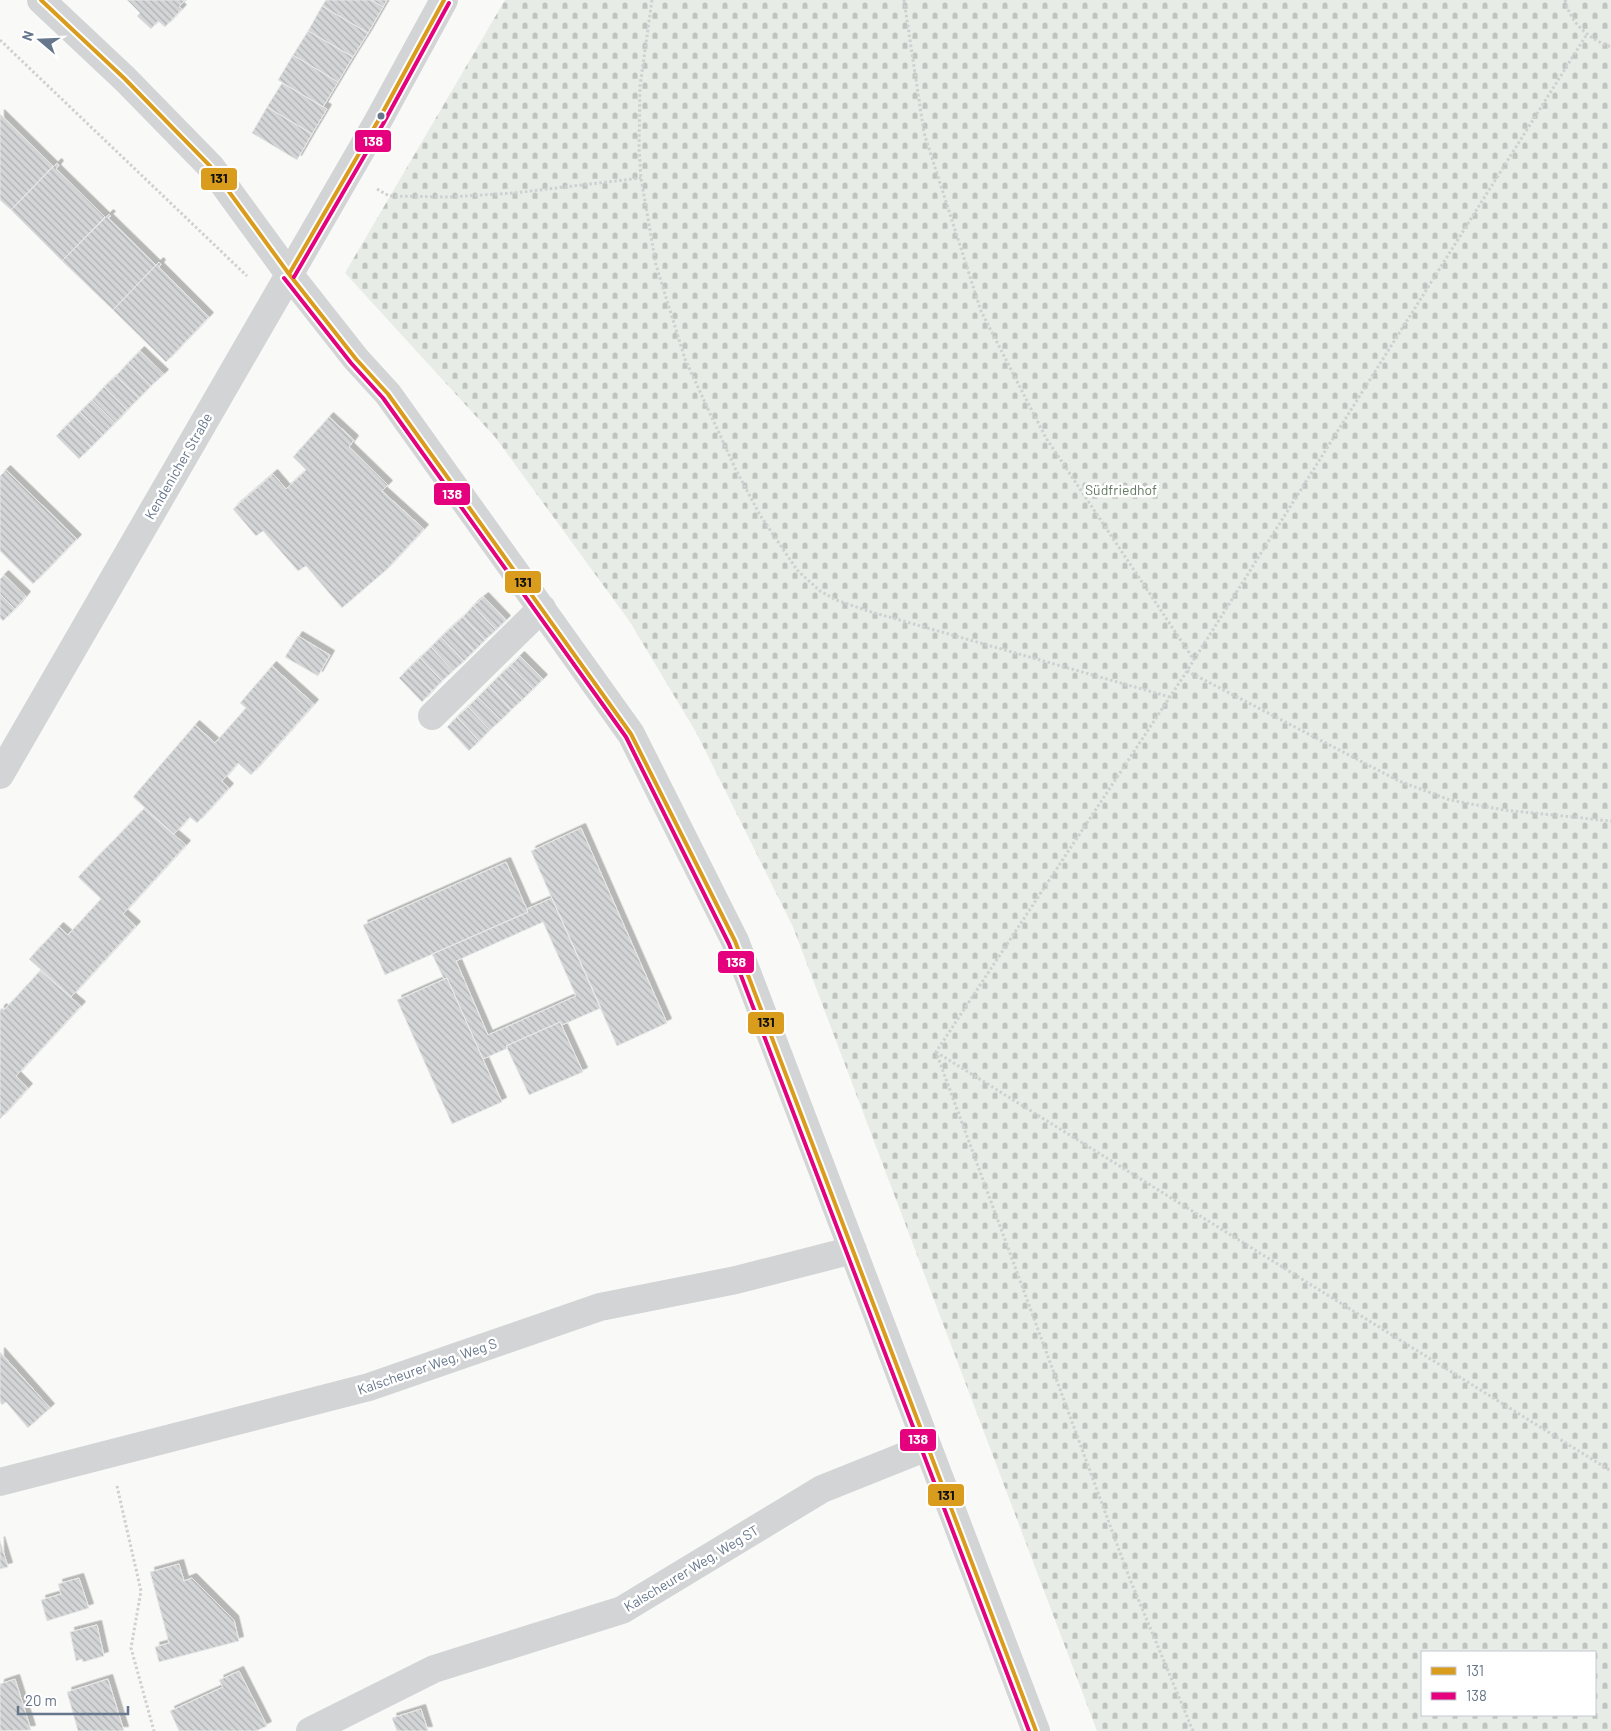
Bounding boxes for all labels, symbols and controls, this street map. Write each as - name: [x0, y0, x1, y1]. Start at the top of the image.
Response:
- north arrow: [15, 15, 65, 65]
- text: N: [18, 28, 37, 43]
- unlabelled marker: [376, 111, 386, 121]
- line badge: 138: [354, 129, 392, 153]
- text: 138: [363, 132, 383, 149]
- line badge: 131: [200, 167, 238, 191]
- text: 131: [210, 169, 228, 186]
- street label: Kendenicher Straße: [141, 410, 215, 522]
- park label: Südfriedhof: [1085, 481, 1157, 498]
- line badge: 138: [433, 482, 471, 506]
- text: 138: [442, 485, 462, 502]
- line badge: 131: [504, 570, 542, 594]
- text: 131: [514, 573, 532, 590]
- line badge: 138: [717, 950, 755, 974]
- text: 138: [726, 953, 746, 970]
- line badge: 131: [747, 1011, 785, 1035]
- text: 131: [757, 1013, 775, 1030]
- street label: Kalscheurer Weg, Weg S: [355, 1334, 499, 1398]
- line badge: 138: [899, 1428, 937, 1452]
- text: 138: [908, 1430, 928, 1447]
- line badge: 131: [927, 1483, 965, 1507]
- text: 131: [937, 1486, 955, 1503]
- street label: Kalscheurer Weg, Weg ST: [621, 1521, 761, 1615]
- legend: [1421, 1651, 1596, 1716]
- text: 131: [1466, 1661, 1484, 1679]
- scale bar: [18, 1684, 128, 1716]
- text: 138: [1466, 1686, 1487, 1704]
- text: 20 m: [25, 1691, 57, 1709]

